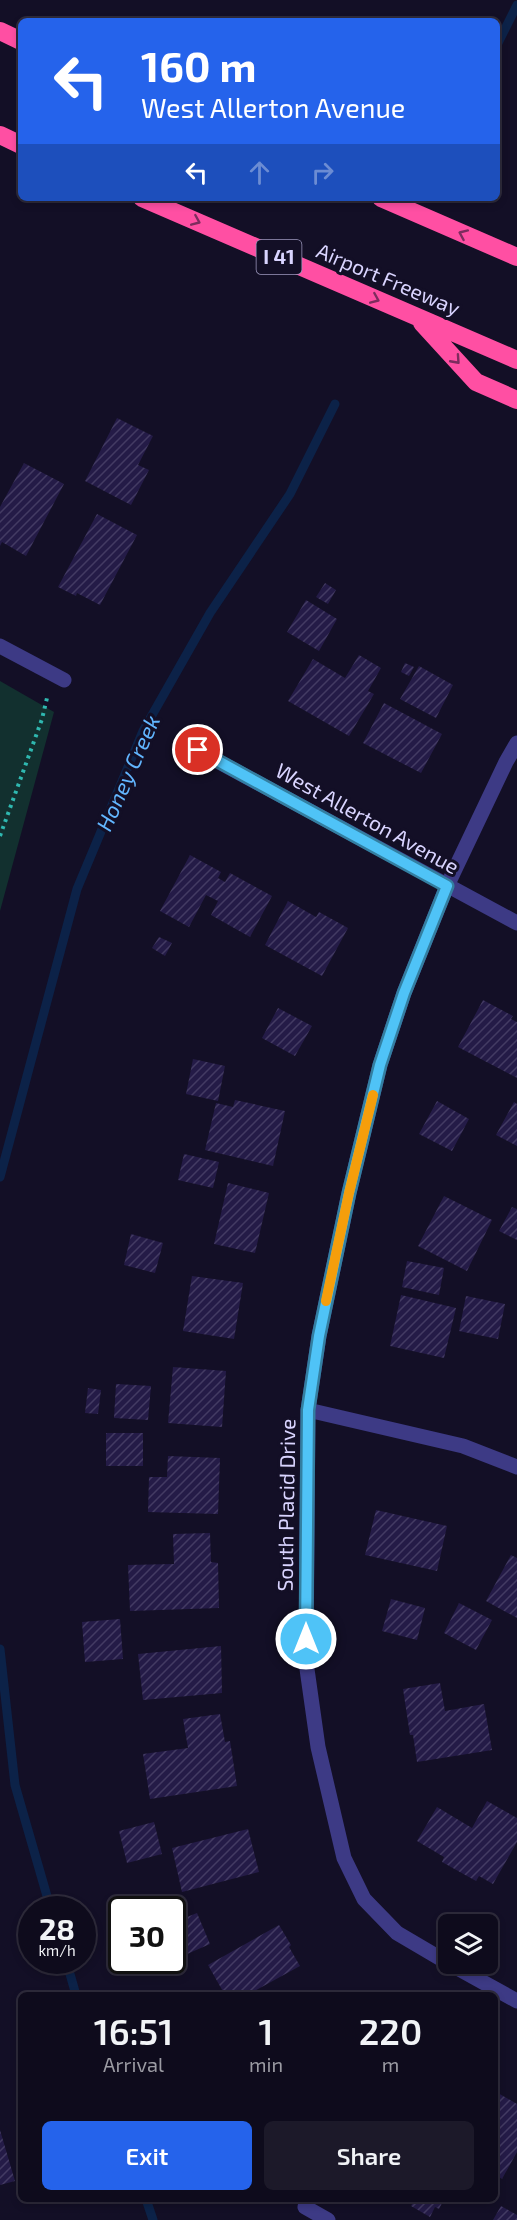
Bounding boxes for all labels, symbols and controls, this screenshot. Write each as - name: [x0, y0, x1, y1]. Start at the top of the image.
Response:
- text: 160 m: [141, 40, 257, 90]
- icon: left: [42, 42, 120, 120]
- text: West Allerton Avenue: [141, 91, 405, 123]
- icon: left: [180, 156, 213, 189]
- icon: ahead: [243, 156, 276, 189]
- icon: right: [306, 156, 339, 189]
- one-way arrow: [189, 214, 200, 226]
- one-way arrow: [459, 229, 470, 241]
- street label: Airport Freeway: [313, 237, 464, 320]
- road number: I 41: [256, 240, 302, 274]
- one-way arrow: [368, 291, 379, 303]
- one-way arrow: [449, 354, 460, 364]
- water label: Honey Creek: [90, 710, 165, 835]
- pin: [172, 724, 223, 775]
- icon: arrive: [181, 733, 214, 766]
- street label: West Allerton Avenue: [272, 757, 464, 878]
- street label: South Placid Drive: [271, 1418, 300, 1592]
- position arrow: [274, 1607, 338, 1671]
- speed limit sign: 30: [108, 1896, 186, 1974]
- text: 28: [39, 1910, 75, 1946]
- map controls: [438, 1914, 498, 1974]
- button: layers: [438, 1914, 498, 1974]
- text: km/h: [38, 1941, 76, 1959]
- text: 16:51: [94, 2009, 173, 2052]
- text: 1: [258, 2009, 274, 2052]
- text: 220: [359, 2009, 422, 2052]
- text: Arrival: [103, 2052, 164, 2076]
- text: min: [249, 2052, 283, 2076]
- text: m: [382, 2052, 399, 2076]
- button: Exit: [42, 2121, 252, 2190]
- button: Share: [264, 2121, 474, 2190]

